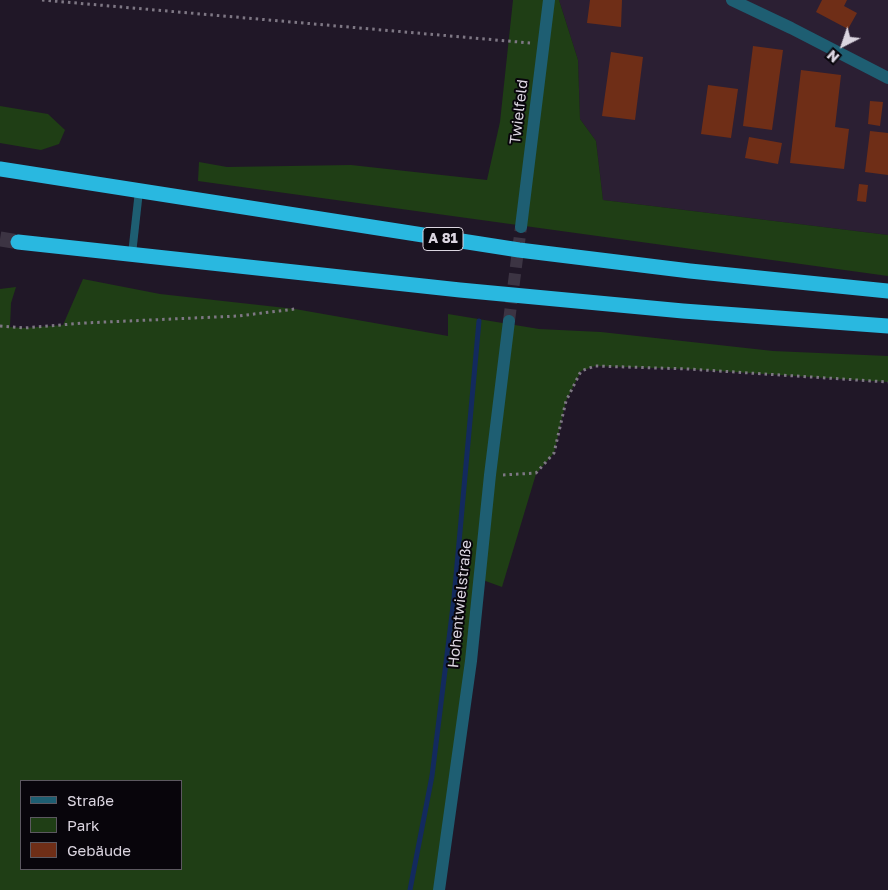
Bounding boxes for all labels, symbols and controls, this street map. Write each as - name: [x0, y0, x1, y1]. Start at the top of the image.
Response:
- north arrow: [818, 20, 868, 70]
- text: N: [823, 47, 842, 67]
- street label: Twielfeld: [506, 79, 532, 145]
- road number: A 81: [423, 228, 463, 250]
- street label: Hohentwielstraße: [444, 539, 476, 669]
- legend: [20, 780, 182, 870]
- text: Straße: [67, 791, 114, 809]
- text: Park: [67, 816, 99, 834]
- text: Gebäude: [67, 841, 131, 859]

